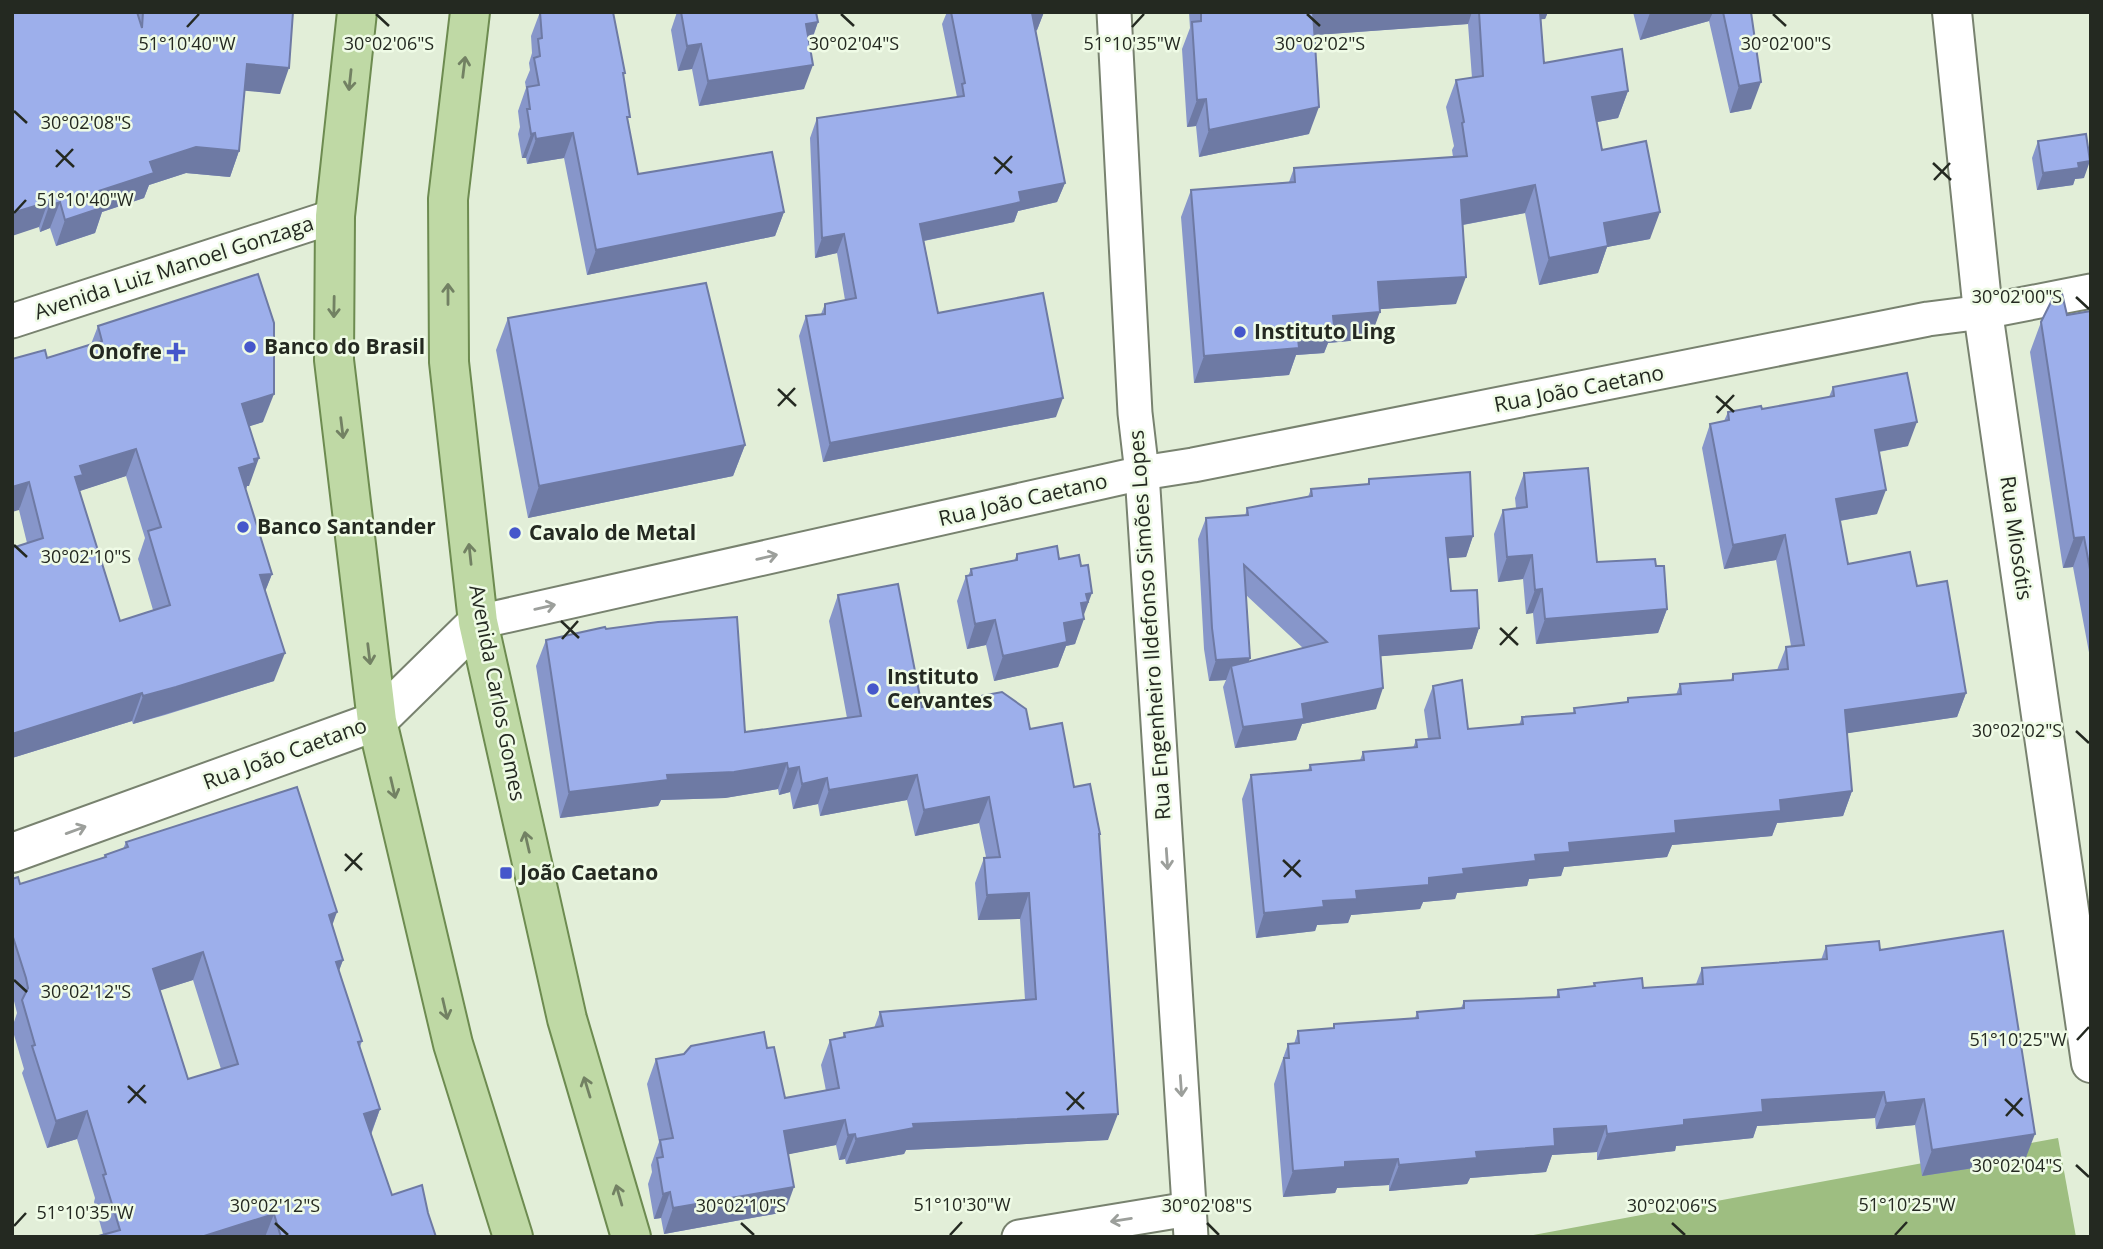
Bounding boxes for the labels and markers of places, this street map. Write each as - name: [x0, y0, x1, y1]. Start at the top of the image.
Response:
- place label: Instituto Ling: [1254, 317, 1395, 345]
- marker: Instituto Ling: [1232, 324, 1248, 340]
- place label: Banco do Brasil: [264, 332, 425, 360]
- place label: Onofre: [88, 337, 162, 365]
- marker: Banco do Brasil: [242, 339, 258, 355]
- marker: Onofre: [168, 344, 184, 360]
- place label: Banco Santander: [257, 512, 436, 540]
- place label: Cavalo de Metal: [529, 518, 696, 546]
- marker: Banco Santander: [235, 519, 251, 535]
- marker: Cavalo de Metal: [507, 525, 523, 541]
- place label: Instituto Cervantes: [887, 662, 993, 714]
- marker: Instituto Cervantes: [865, 681, 881, 697]
- place label: João Caetano: [518, 858, 658, 886]
- marker: João Caetano: [498, 865, 514, 881]

